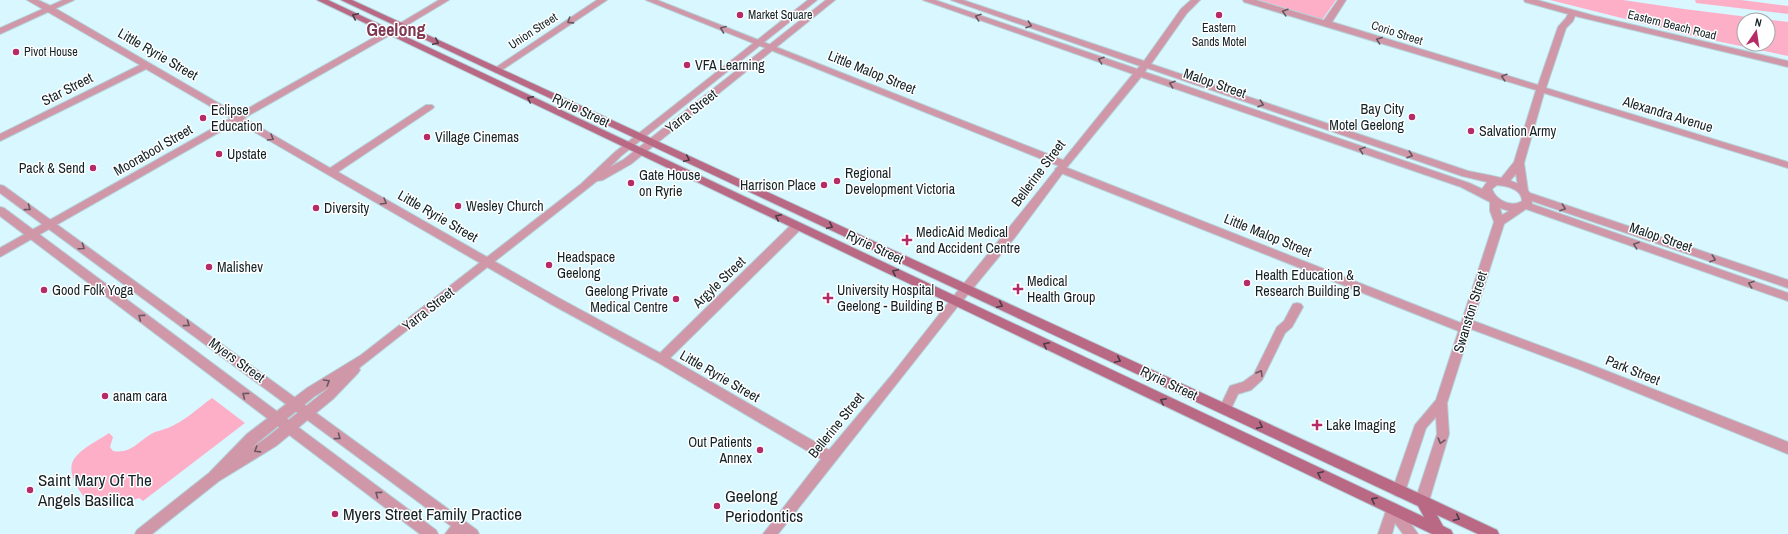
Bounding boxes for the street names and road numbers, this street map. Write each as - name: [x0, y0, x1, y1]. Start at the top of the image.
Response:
- street label: Eastern Beach Road: [1626, 6, 1718, 44]
- street label: Union Street: [505, 9, 561, 53]
- street label: Corio Street: [1369, 17, 1425, 49]
- street label: Little Ryrie Street: [115, 24, 201, 84]
- street label: Little Malop Street: [825, 46, 919, 98]
- street label: Malop Street: [1181, 64, 1249, 102]
- street label: Star Street: [38, 69, 96, 109]
- street label: Yarra Street: [661, 85, 721, 137]
- street label: Ryrie Street: [549, 89, 613, 131]
- street label: Alexandra Avenue: [1620, 92, 1715, 136]
- street label: Moorabool Street: [110, 120, 196, 180]
- street label: Bellerine Street: [1007, 136, 1069, 210]
- street label: Little Ryrie Street: [395, 186, 481, 246]
- street label: Little Malop Street: [1221, 209, 1315, 261]
- street label: Malop Street: [1627, 218, 1695, 256]
- street label: Ryrie Street: [843, 226, 907, 268]
- street label: Argyle Street: [688, 252, 749, 312]
- street label: Swanston Street: [1449, 269, 1491, 355]
- street label: Yarra Street: [398, 283, 458, 335]
- street label: Myers Street: [205, 334, 269, 386]
- street label: Little Ryrie Street: [677, 346, 763, 406]
- street label: Park Street: [1603, 351, 1663, 389]
- street label: Ryrie Street: [1137, 362, 1201, 404]
- street label: Bellerine Street: [804, 389, 868, 461]

